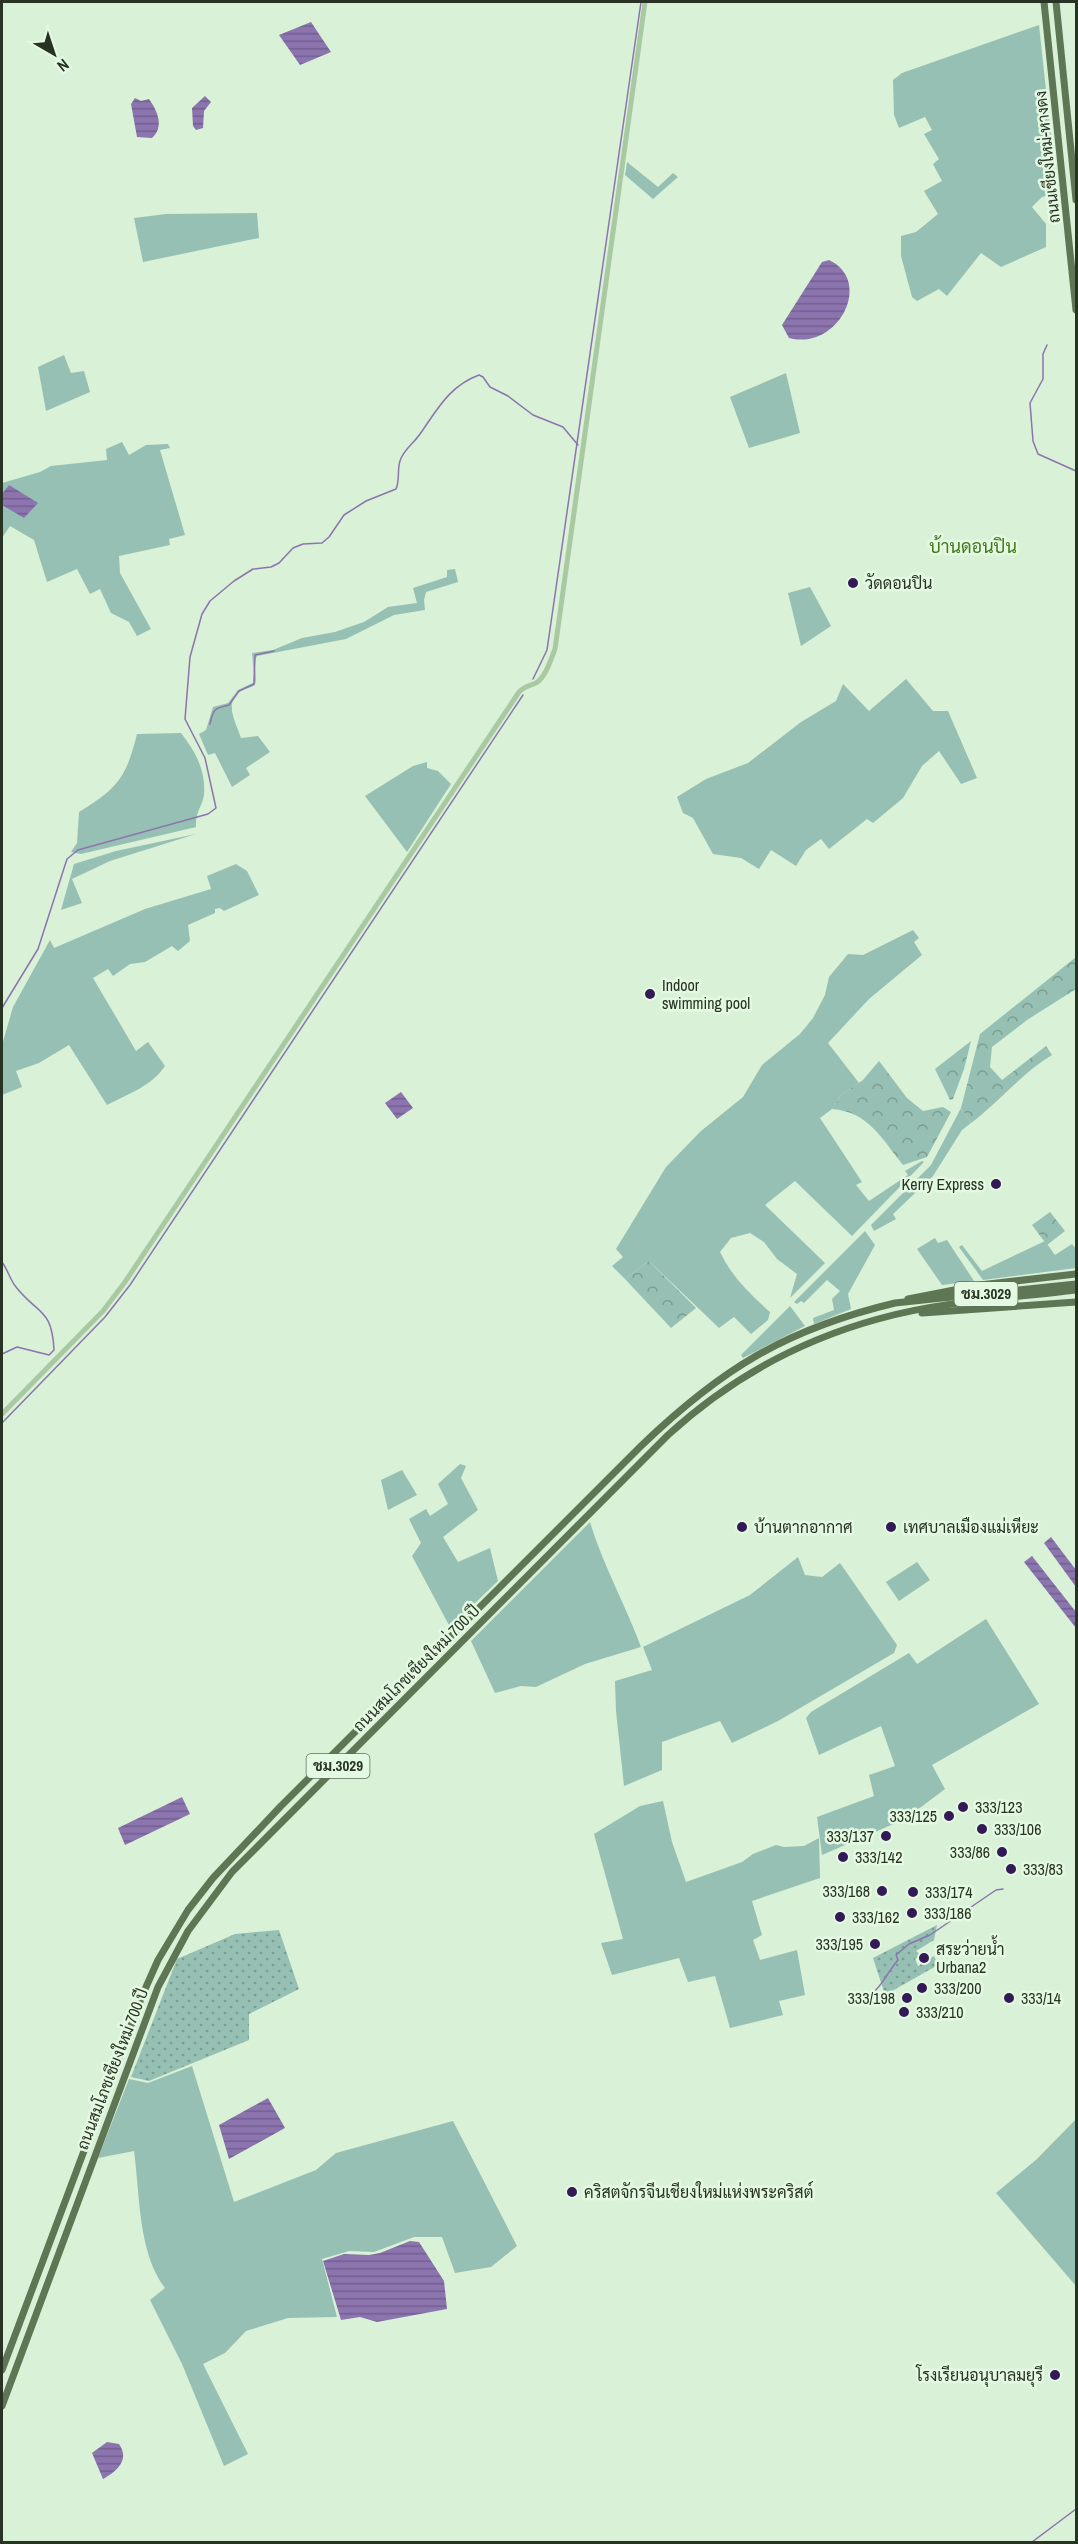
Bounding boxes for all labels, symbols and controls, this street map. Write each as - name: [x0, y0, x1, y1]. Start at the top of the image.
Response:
- north arrow: [24, 24, 84, 84]
- text: N: [53, 54, 74, 77]
- street label: ถนนเชียงใหม่-หางดง: [1029, 90, 1065, 224]
- district label: บ้านดอนปิน: [929, 534, 1017, 559]
- place label: วัดดอนปิน: [865, 572, 932, 594]
- marker: วัดดอนปิน: [846, 576, 860, 590]
- place label: Indoor swimming pool: [662, 974, 750, 1014]
- marker: Indoor swimming pool: [643, 987, 657, 1001]
- place label: Kerry Express: [902, 1173, 984, 1195]
- marker: Kerry Express: [989, 1177, 1003, 1191]
- road number: ชม.3029: [954, 1282, 1018, 1306]
- place label: บ้านตากอากาศ: [754, 1516, 853, 1538]
- place label: เทศบาลเมืองแม่เหียะ: [903, 1516, 1039, 1538]
- marker: บ้านตากอากาศ: [735, 1520, 749, 1534]
- marker: เทศบาลเมืองแม่เหียะ: [884, 1520, 898, 1534]
- street label: ถนนสมโภชเชียงใหม่ 700 ปี: [348, 1600, 484, 1736]
- road number: ชม.3029: [306, 1754, 370, 1778]
- place label: 333/123: [975, 1796, 1022, 1818]
- marker: 333/123: [956, 1800, 970, 1814]
- place label: 333/125: [890, 1805, 937, 1827]
- marker: 333/125: [942, 1809, 956, 1823]
- place label: 333/106: [994, 1818, 1041, 1840]
- marker: 333/106: [975, 1822, 989, 1836]
- place label: 333/137: [827, 1825, 874, 1847]
- marker: 333/137: [879, 1829, 893, 1843]
- place label: 333/86: [950, 1841, 990, 1863]
- marker: 333/86: [995, 1845, 1009, 1859]
- place label: 333/142: [855, 1846, 902, 1868]
- marker: 333/142: [836, 1850, 850, 1864]
- place label: 333/83: [1023, 1858, 1063, 1880]
- marker: 333/83: [1004, 1862, 1018, 1876]
- place label: 333/168: [823, 1880, 870, 1902]
- place label: 333/174: [925, 1881, 972, 1903]
- marker: 333/168: [875, 1884, 889, 1898]
- marker: 333/174: [906, 1885, 920, 1899]
- place label: 333/186: [924, 1902, 971, 1924]
- place label: 333/162: [852, 1906, 899, 1928]
- marker: 333/186: [905, 1906, 919, 1920]
- marker: 333/162: [833, 1910, 847, 1924]
- place label: 333/195: [816, 1933, 863, 1955]
- place label: สระว่ายน้ำ Urbana2: [936, 1935, 1005, 1978]
- marker: 333/195: [868, 1937, 882, 1951]
- marker: สระว่ายน้ำ Urbana2: [917, 1951, 931, 1965]
- place label: 333/200: [934, 1977, 981, 1999]
- marker: 333/200: [915, 1981, 929, 1995]
- street label: ถนนสมโภชเชียงใหม่ 700 ปี: [71, 1985, 153, 2153]
- place label: 333/198: [848, 1987, 895, 2009]
- place label: 333/14: [1021, 1987, 1061, 2009]
- marker: 333/198: [900, 1991, 914, 2005]
- marker: 333/14: [1002, 1991, 1016, 2005]
- place label: 333/210: [916, 2001, 963, 2023]
- marker: 333/210: [897, 2005, 911, 2019]
- place label: คริสตจักรจีนเชียงใหม่แห่งพระคริสต์: [584, 2180, 813, 2203]
- marker: คริสตจักรจีนเชียงใหม่แห่งพระคริสต์: [565, 2185, 579, 2199]
- place label: โรงเรียนอนุบาลมยุรี: [915, 2364, 1043, 2387]
- marker: โรงเรียนอนุบาลมยุรี: [1048, 2368, 1062, 2382]

